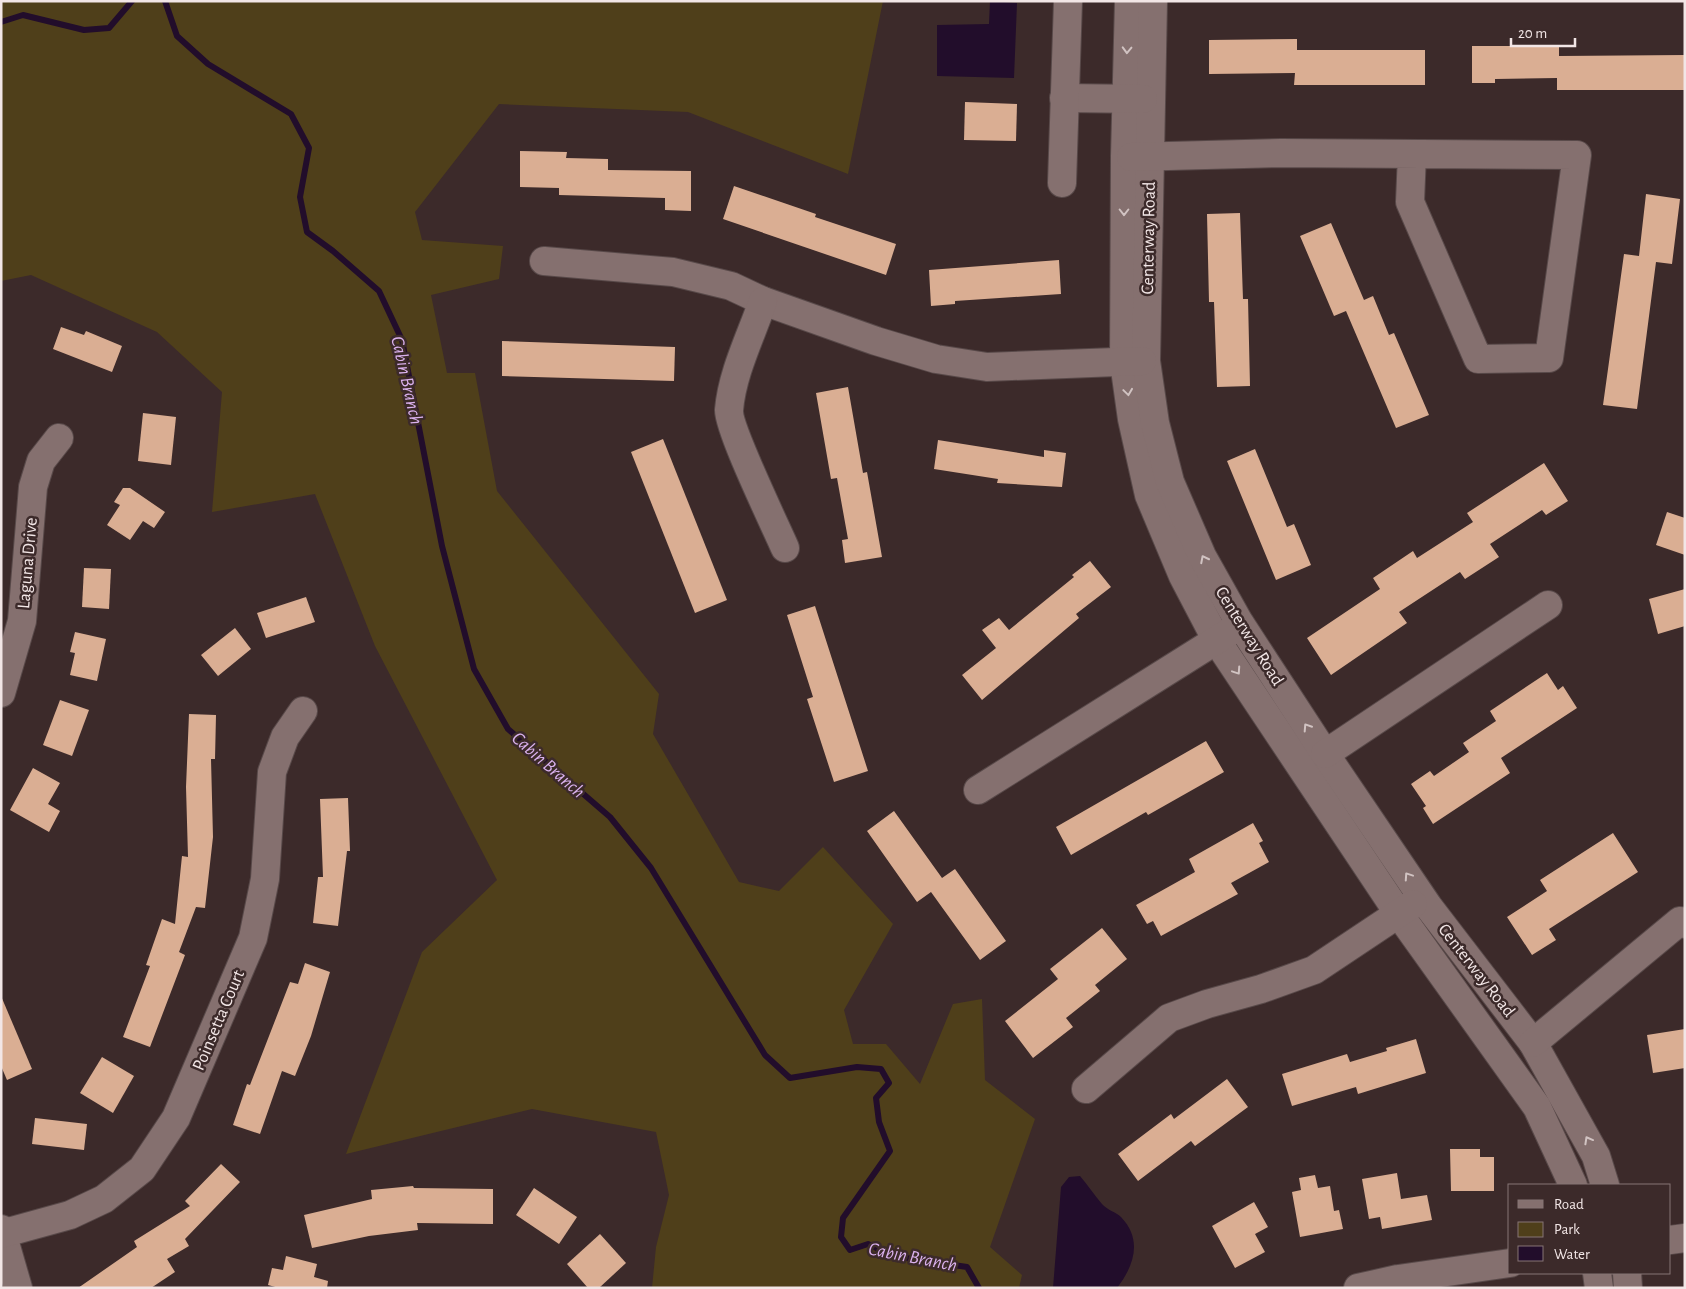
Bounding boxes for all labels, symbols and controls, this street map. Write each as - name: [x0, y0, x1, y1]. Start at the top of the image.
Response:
- scale bar: [1511, 15, 1575, 47]
- text: 20 m: [1518, 26, 1547, 41]
- one-way arrow: [1122, 46, 1133, 54]
- street label: Centerway Road: [1139, 181, 1159, 295]
- one-way arrow: [1119, 209, 1129, 217]
- water label: Cabin Branch: [387, 334, 426, 426]
- one-way arrow: [1122, 388, 1133, 396]
- street label: Laguna Drive: [15, 517, 41, 609]
- one-way arrow: [1200, 555, 1210, 564]
- street label: Centerway Road: [1212, 584, 1287, 689]
- one-way arrow: [1231, 665, 1240, 675]
- one-way arrow: [1304, 723, 1313, 733]
- water label: Cabin Branch: [508, 728, 588, 802]
- one-way arrow: [1405, 872, 1414, 882]
- street label: Centerway Road: [1434, 921, 1518, 1021]
- street label: Poinsetta Court: [190, 967, 248, 1073]
- one-way arrow: [1584, 1137, 1594, 1146]
- legend: [1508, 1184, 1671, 1274]
- text: Road: [1554, 1197, 1584, 1212]
- text: Park: [1554, 1222, 1580, 1237]
- water label: Cabin Branch: [867, 1240, 959, 1275]
- text: Water: [1554, 1247, 1590, 1262]

